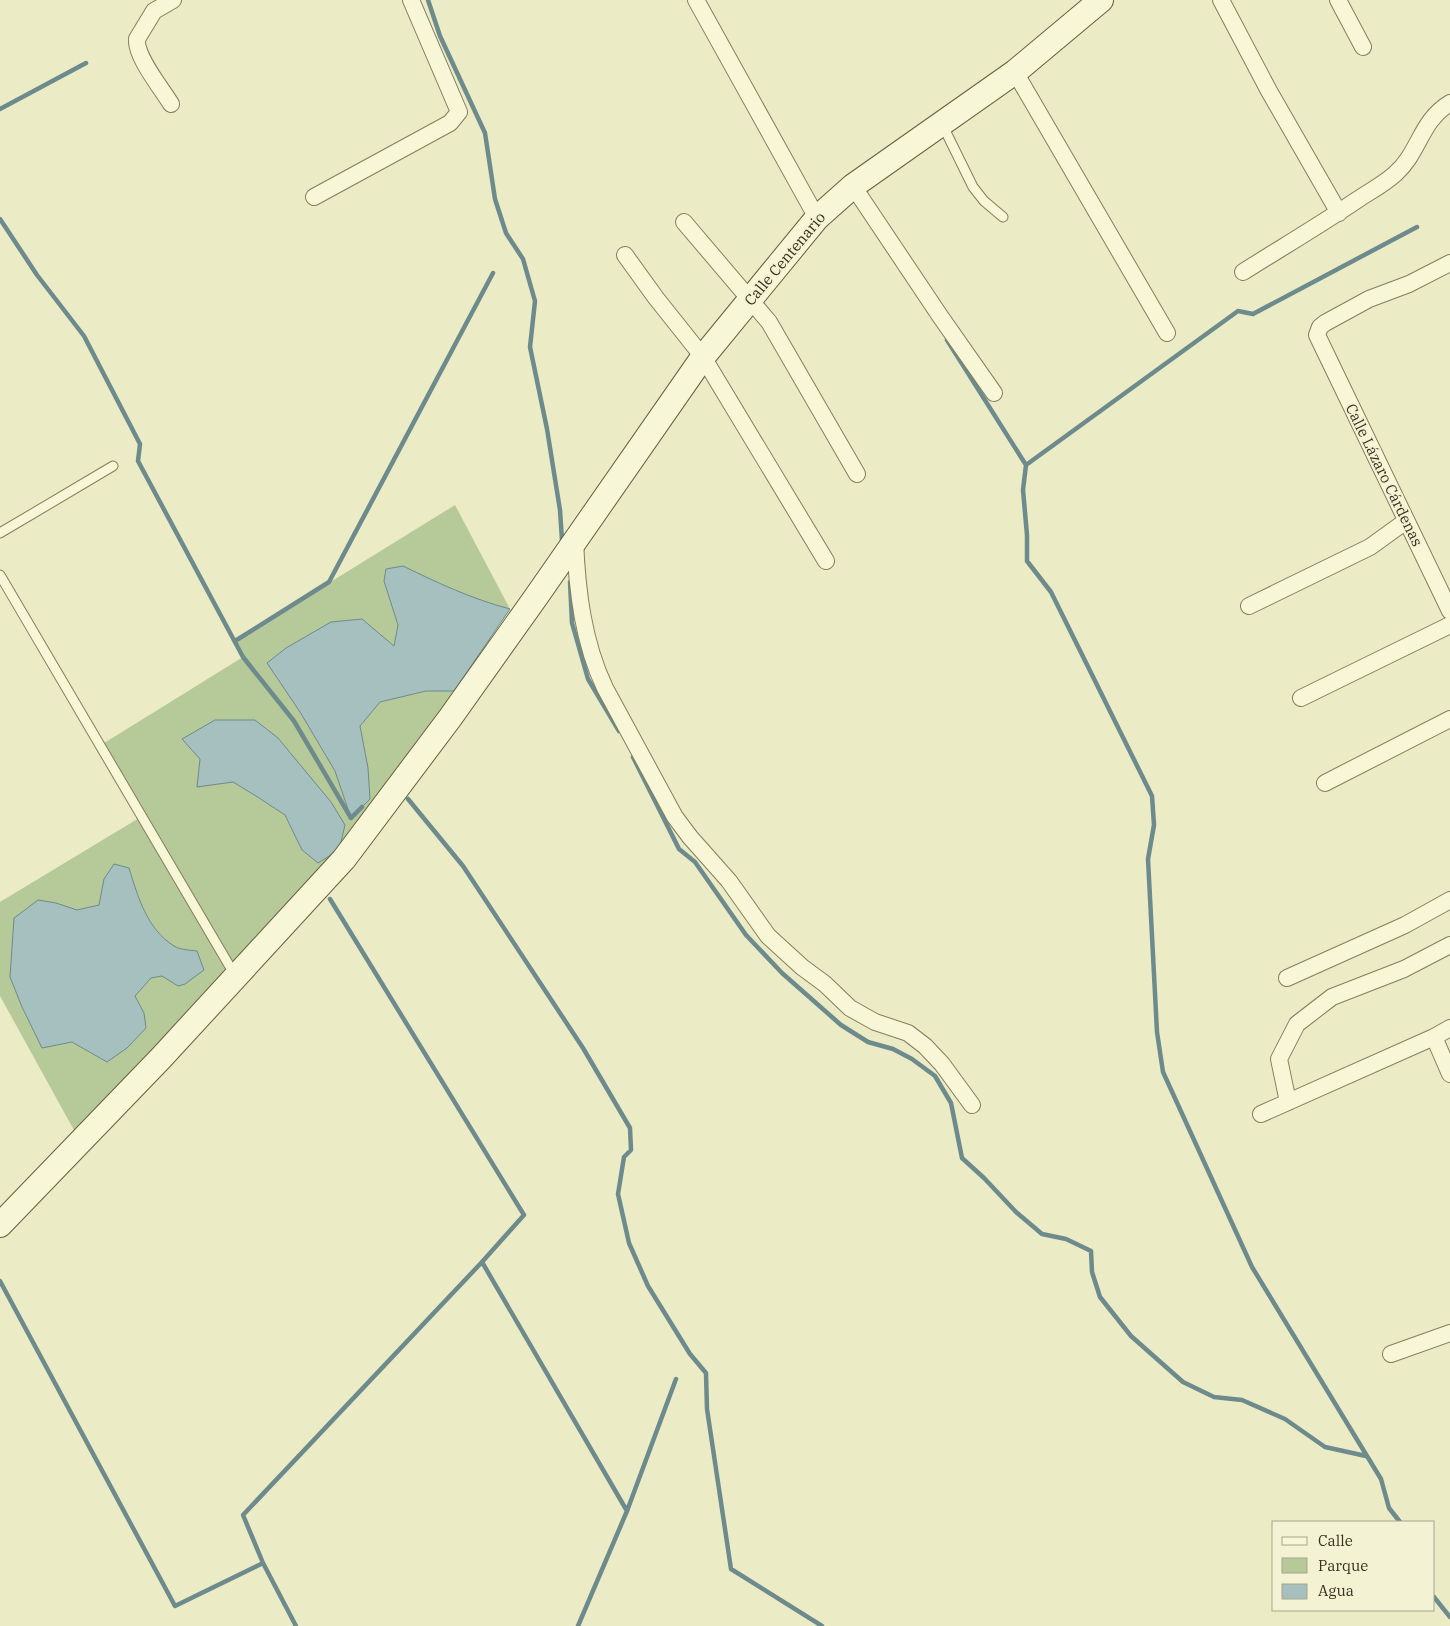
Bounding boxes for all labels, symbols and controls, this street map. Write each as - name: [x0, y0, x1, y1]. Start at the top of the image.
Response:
- street label: Calle Centenario: [740, 208, 829, 309]
- street label: Calle Lázaro Cárdenas: [1342, 400, 1427, 549]
- legend: [1272, 1521, 1435, 1611]
- text: Calle: [1318, 1531, 1353, 1550]
- text: Parque: [1318, 1556, 1368, 1575]
- text: Agua: [1318, 1581, 1354, 1600]

